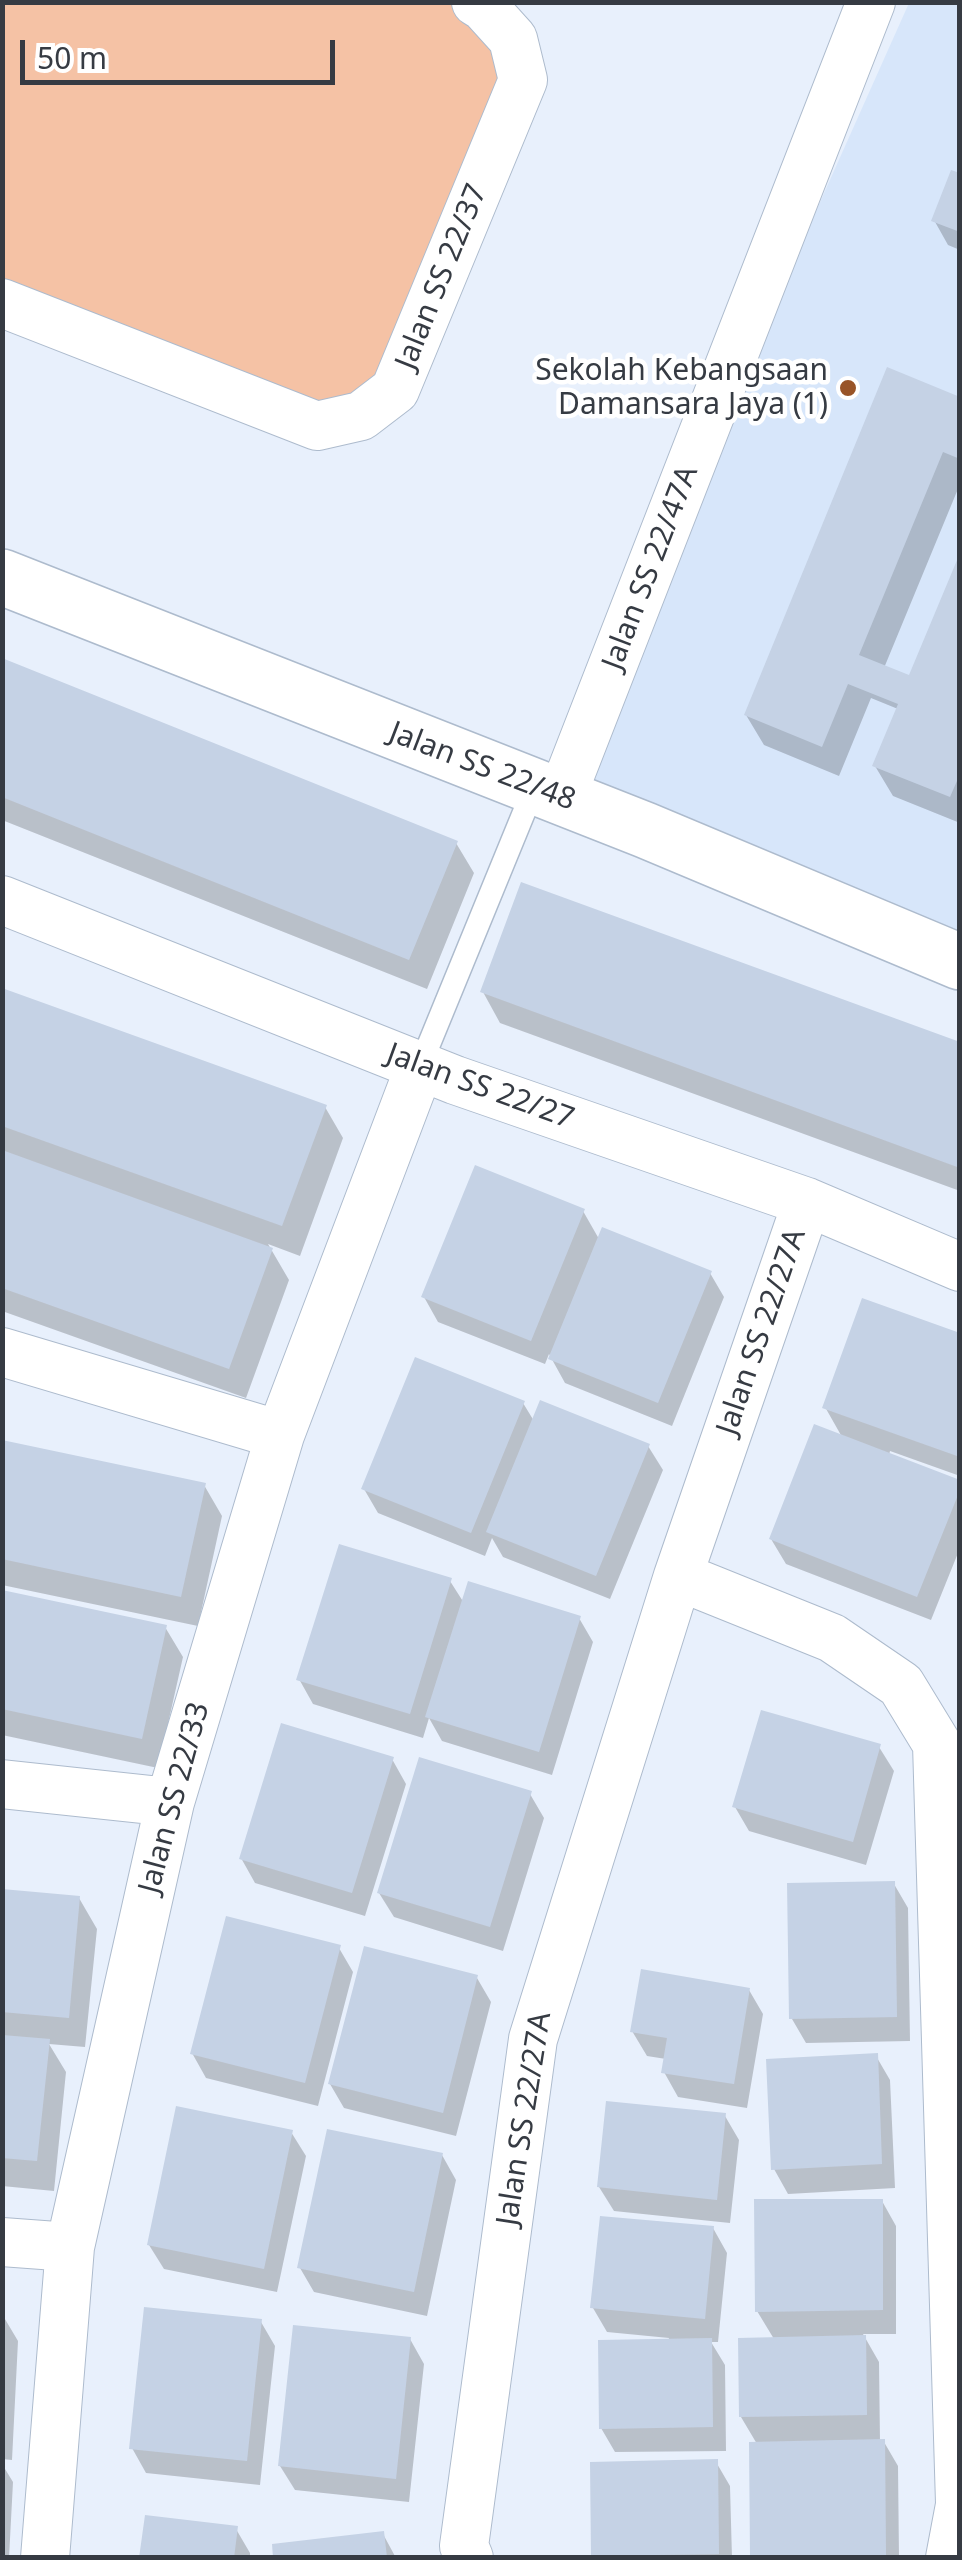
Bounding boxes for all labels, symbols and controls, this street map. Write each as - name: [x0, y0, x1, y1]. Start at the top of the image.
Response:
- scale bar: [25, 20, 340, 82]
- text: 50 m: [37, 37, 107, 78]
- street label: Jalan SS 22/37: [389, 179, 495, 375]
- place label: Sekolah Kebangsaan Damansara Jaya (1): [535, 353, 828, 424]
- marker: Sekolah Kebangsaan Damansara Jaya (1): [837, 377, 859, 399]
- street label: Jalan SS 22/47A: [596, 461, 706, 675]
- street label: Jalan SS 22/48: [384, 715, 580, 819]
- street label: Jalan SS 22/27: [382, 1036, 578, 1138]
- street label: Jalan SS 22/27A: [710, 1224, 814, 1440]
- street label: Jalan SS 22/33: [132, 1698, 218, 1898]
- street label: Jalan SS 22/27A: [490, 2010, 560, 2228]

